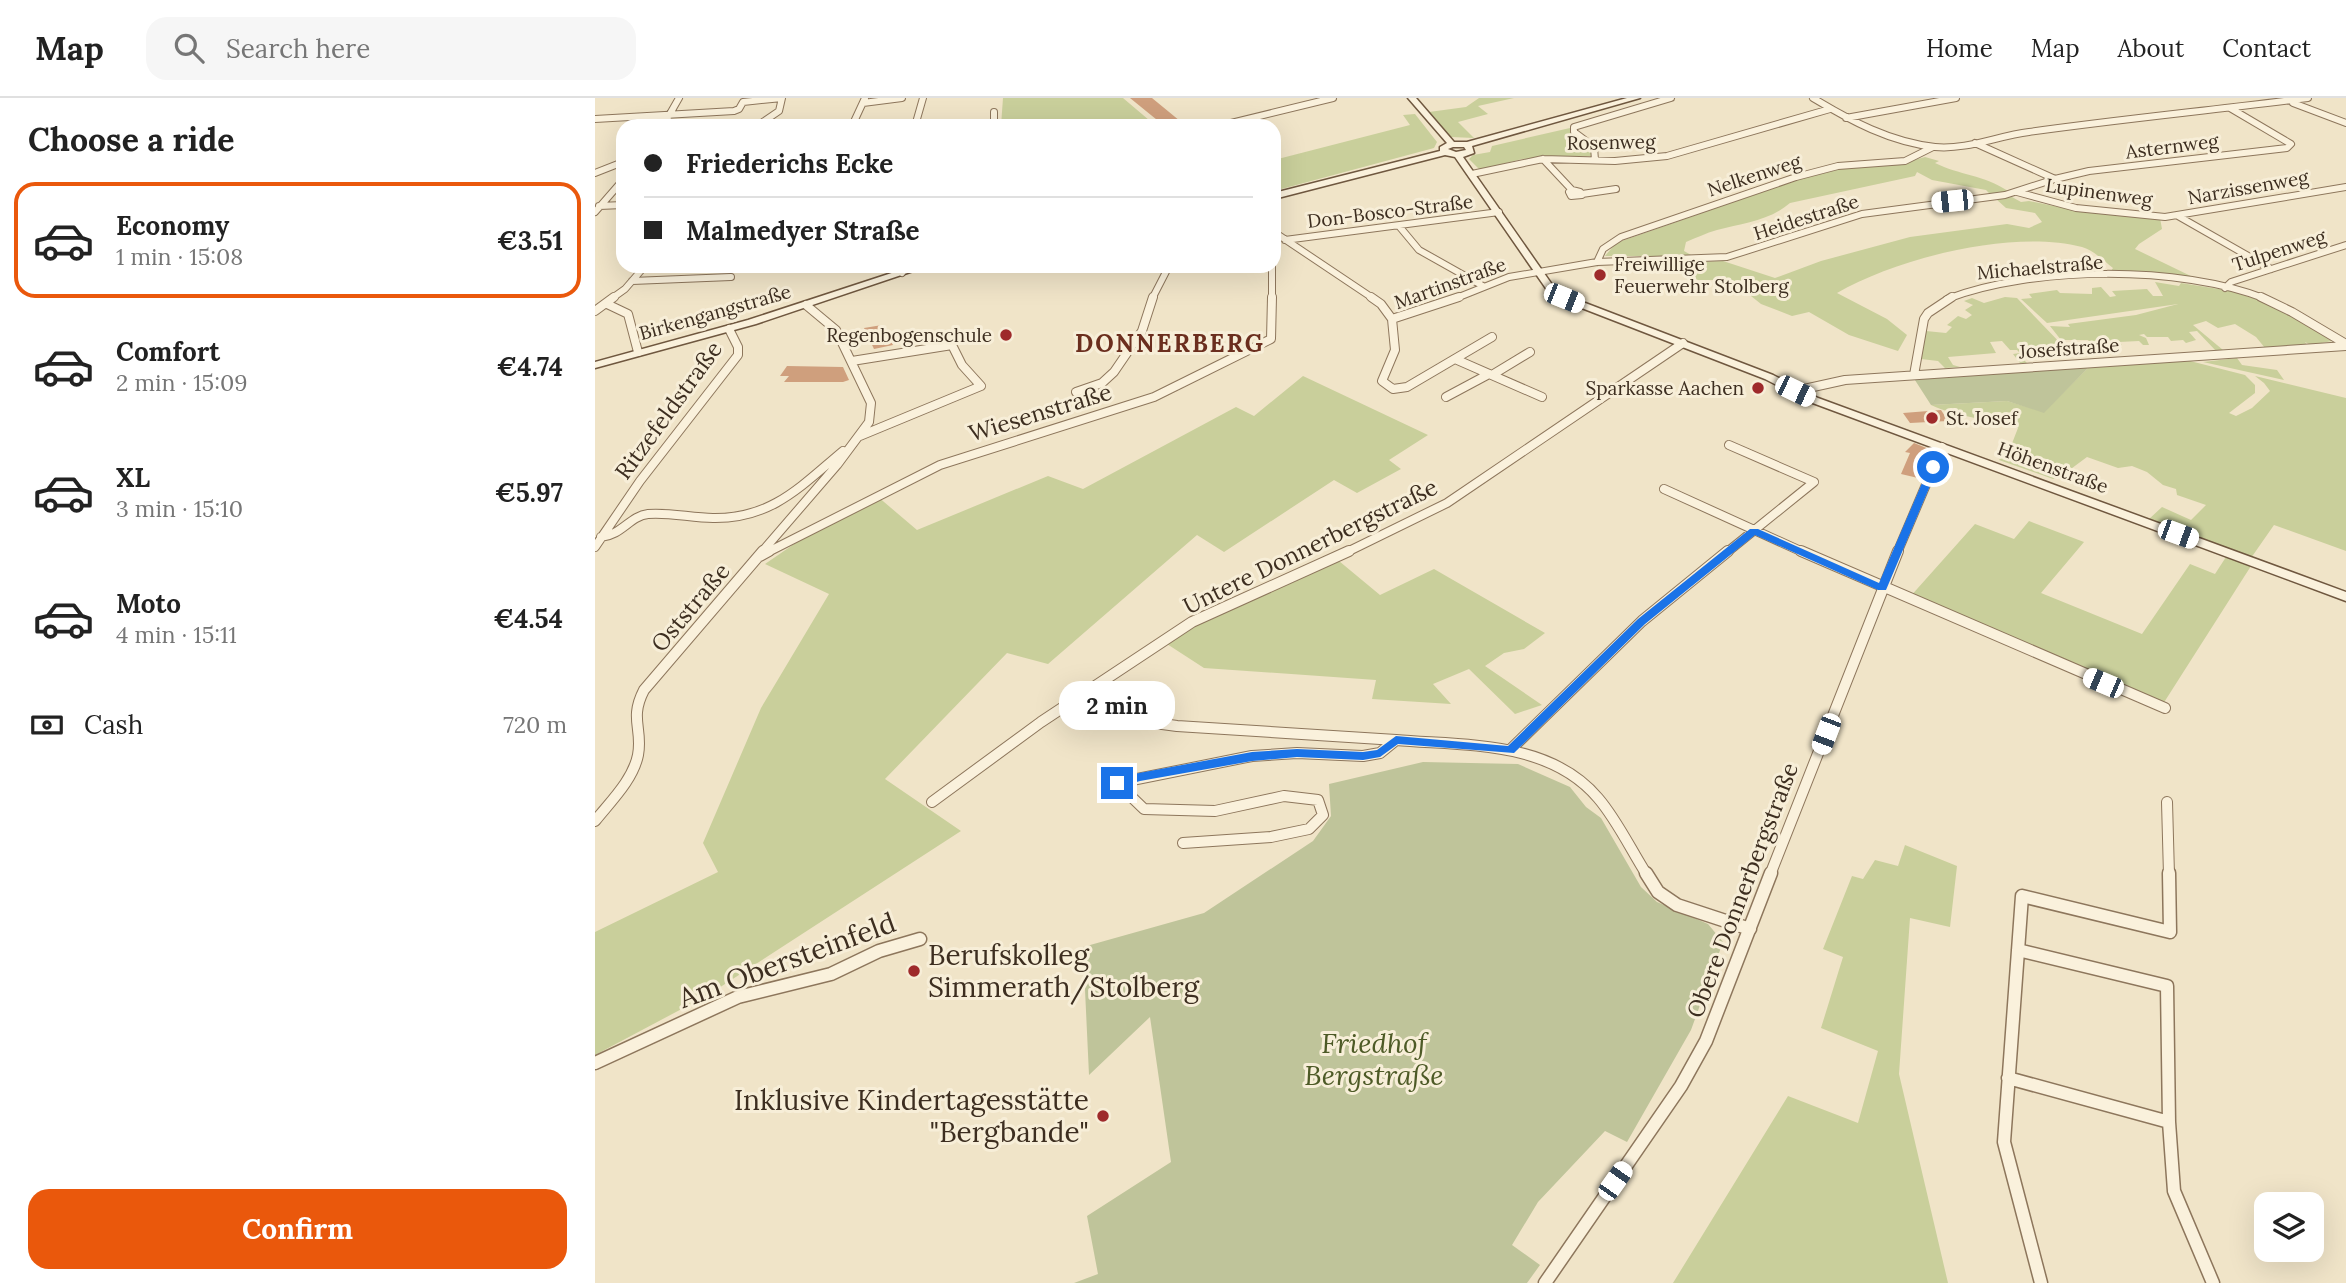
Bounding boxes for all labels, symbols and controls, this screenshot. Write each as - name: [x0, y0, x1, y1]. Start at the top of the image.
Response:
- search box: [146, 17, 636, 80]
- text: Map: [35, 27, 104, 69]
- icon: search: [170, 29, 208, 67]
- text: Search here: [226, 32, 370, 65]
- text: Home: [1926, 33, 1993, 64]
- text: Map: [2031, 33, 2080, 64]
- text: About: [2118, 33, 2184, 64]
- text: Contact: [2222, 33, 2311, 64]
- text: Choose a ride: [28, 119, 235, 160]
- street label: Asternweg: [2123, 128, 2220, 164]
- street label: Rosenweg: [1566, 129, 1656, 155]
- text: Friederichs Ecke: [686, 147, 893, 180]
- street label: Nelkenweg: [1704, 148, 1804, 201]
- street label: Narzissenweg: [2186, 164, 2311, 209]
- street label: Lupinenweg: [2044, 173, 2155, 211]
- car: [1931, 188, 1974, 214]
- street label: Don-Bosco-Straße: [1306, 189, 1474, 233]
- street label: Heidestraße: [1750, 189, 1862, 245]
- icon: car: [32, 209, 95, 272]
- text: Economy: [116, 209, 229, 242]
- text: Malmedyer Straße: [686, 214, 920, 247]
- street label: Tulpenweg: [2229, 223, 2329, 276]
- text: €3.51: [497, 224, 563, 257]
- text: 1 min · 15:08: [116, 242, 243, 271]
- street label: Michaelstraße: [1976, 250, 2104, 284]
- street label: Martinstraße: [1391, 252, 1509, 314]
- place label: Freiwillige Feuerwehr Stolberg: [1614, 252, 1789, 298]
- marker: Freiwillige Feuerwehr Stolberg: [1592, 267, 1608, 283]
- street label: Birkengangstraße: [636, 279, 794, 345]
- car: [1541, 280, 1588, 316]
- place label: Regenbogenschule: [826, 323, 992, 347]
- marker: Regenbogenschule: [998, 327, 1014, 343]
- district label: DONNERBERG: [1075, 328, 1265, 359]
- street label: Josefstraße: [2017, 333, 2120, 364]
- icon: car: [32, 335, 95, 398]
- text: Comfort: [116, 335, 220, 368]
- street label: Ritzefeldstraße: [608, 335, 728, 485]
- text: €4.74: [497, 350, 563, 383]
- text: 2 min · 15:09: [116, 368, 247, 397]
- car: [1772, 372, 1819, 410]
- place label: Sparkasse Aachen: [1586, 376, 1744, 400]
- street label: Wiesenstraße: [965, 377, 1115, 447]
- marker: Sparkasse Aachen: [1750, 380, 1766, 396]
- place label: St. Josef: [1946, 406, 2019, 430]
- marker: St. Josef: [1924, 410, 1940, 426]
- street label: Höhenstraße: [1994, 436, 2112, 498]
- route start: [1917, 451, 1949, 483]
- icon: car: [32, 461, 95, 524]
- text: XL: [116, 461, 150, 494]
- street label: Untere Donnerbergstraße: [1178, 472, 1442, 620]
- text: €5.97: [495, 476, 563, 509]
- text: 3 min · 15:10: [116, 494, 243, 523]
- car: [2155, 517, 2202, 551]
- street label: Oststraße: [644, 557, 736, 657]
- icon: car: [32, 587, 95, 650]
- text: Moto: [116, 587, 181, 620]
- text: €4.54: [493, 602, 563, 635]
- text: 4 min · 15:11: [116, 620, 237, 649]
- car: [2080, 665, 2127, 701]
- callout: 2 min: [1059, 682, 1175, 730]
- text: 2 min: [1086, 691, 1148, 720]
- icon: cash: [28, 706, 66, 744]
- text: Cash: [84, 708, 143, 741]
- text: 720 m: [503, 710, 567, 739]
- car: [1809, 711, 1844, 757]
- street label: Obere Donnerbergstraße: [1680, 758, 1804, 1022]
- route end: [1101, 767, 1133, 799]
- street label: Am Obersteinfeld: [673, 904, 900, 1016]
- place label: Berufskolleg Simmerath/Stolberg: [928, 937, 1199, 1005]
- marker: Berufskolleg Simmerath/Stolberg: [906, 963, 922, 979]
- park label: Friedhof Bergstraße: [1304, 1025, 1444, 1093]
- place label: Inklusive Kindertagesstätte "Bergbande": [734, 1082, 1089, 1150]
- marker: Inklusive Kindertagesstätte "Bergbande": [1095, 1108, 1111, 1124]
- car: [1595, 1158, 1636, 1204]
- button: Confirm: [28, 1189, 567, 1269]
- map controls: [2254, 1192, 2324, 1262]
- button: layers: [2254, 1192, 2324, 1262]

